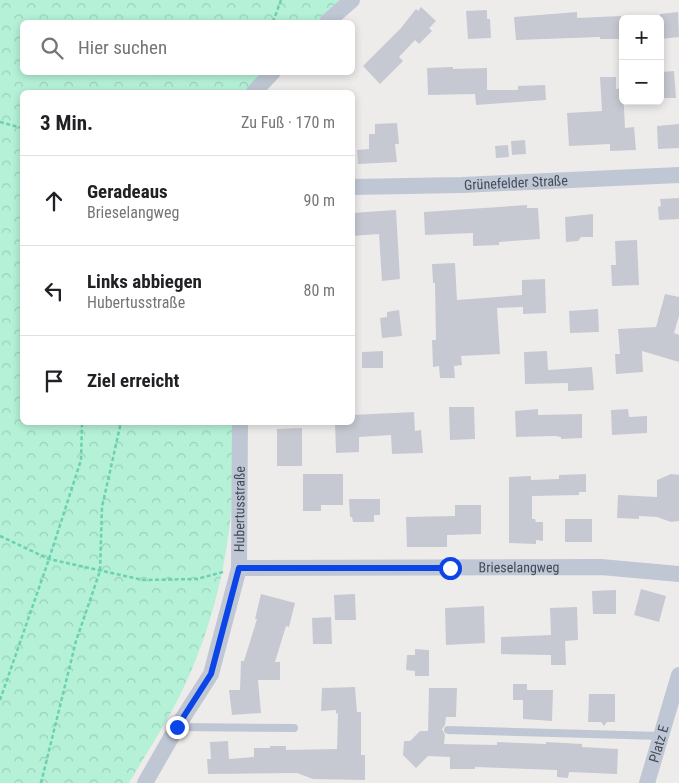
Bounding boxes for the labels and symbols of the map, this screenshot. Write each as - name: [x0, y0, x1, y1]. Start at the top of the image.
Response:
- street label: Grünefelder Straße: [464, 172, 569, 193]
- street label: Hubertusstraße: [231, 466, 248, 552]
- route start: [439, 557, 462, 580]
- street label: Brieselangweg: [479, 559, 559, 575]
- route end: [166, 716, 189, 739]
- street label: Platz E: [646, 723, 672, 764]

